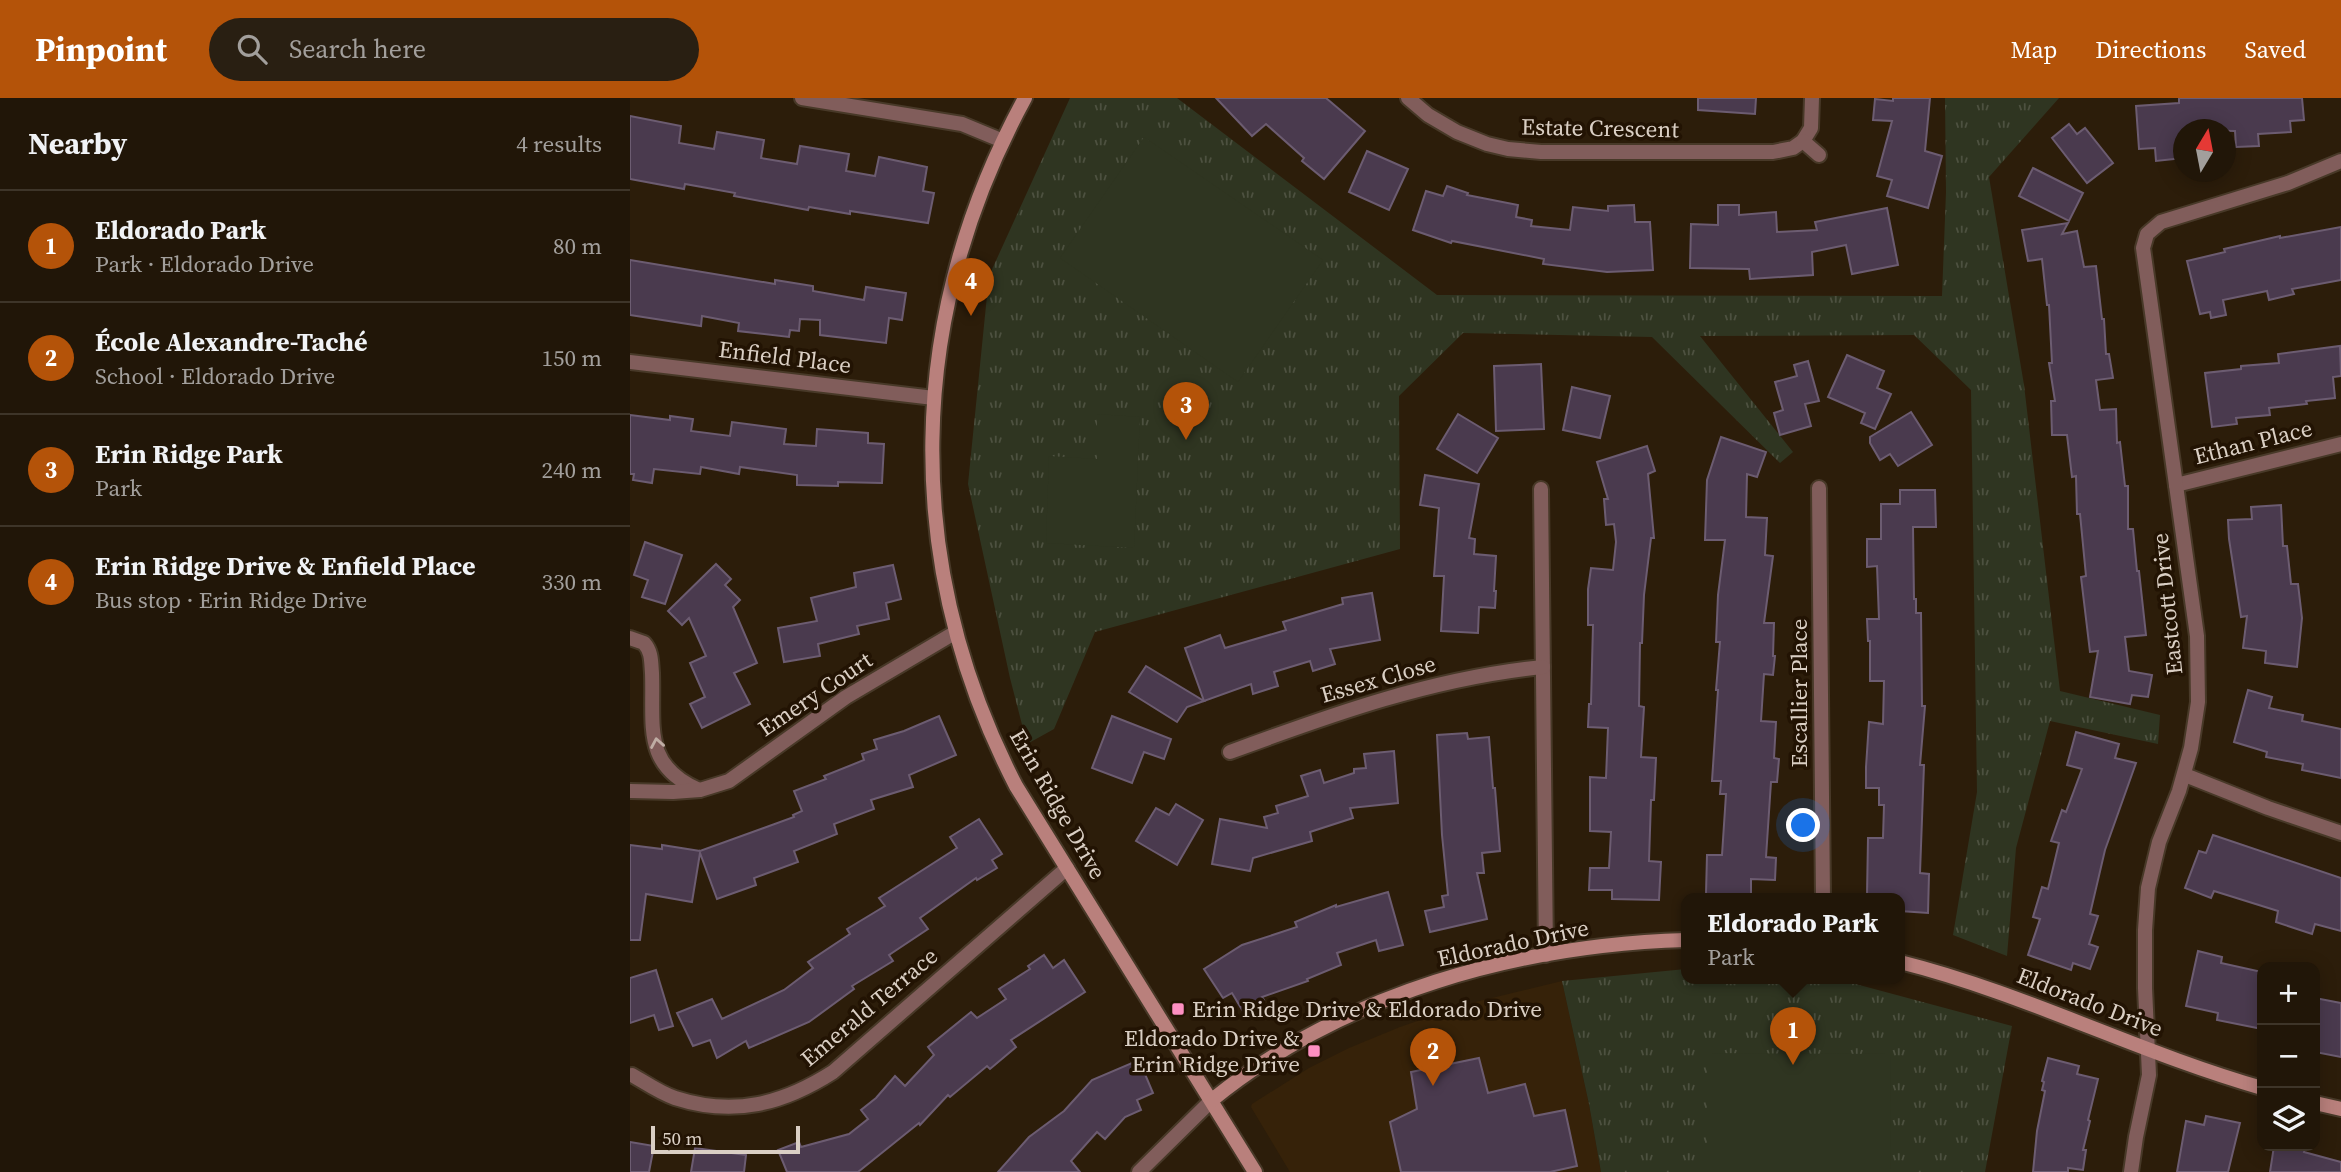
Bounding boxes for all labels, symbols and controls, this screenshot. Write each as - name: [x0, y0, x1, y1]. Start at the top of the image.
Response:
- search box: [209, 18, 699, 81]
- text: Pinpoint: [35, 27, 167, 72]
- icon: search: [233, 30, 271, 68]
- text: Search here: [289, 31, 426, 67]
- text: Map: [2010, 33, 2057, 66]
- text: Directions: [2095, 33, 2206, 66]
- text: Saved: [2244, 33, 2306, 66]
- street label: Estate Crescent: [1521, 111, 1680, 145]
- north arrow: [2173, 119, 2236, 182]
- text: Nearby: [28, 123, 127, 164]
- text: 4 results: [516, 128, 602, 160]
- text: Eldorado Park: [95, 212, 266, 248]
- text: 1: [45, 230, 57, 262]
- text: 80 m: [553, 230, 602, 262]
- text: Park · Eldorado Drive: [95, 248, 314, 280]
- pin: 4: [948, 258, 994, 316]
- text: École Alexandre-Taché: [95, 324, 368, 360]
- street label: Enfield Place: [717, 333, 853, 381]
- text: 2: [45, 342, 57, 374]
- text: 150 m: [541, 342, 602, 374]
- text: School · Eldorado Drive: [95, 360, 335, 392]
- pin: 3: [1163, 382, 1209, 440]
- street label: Ethan Place: [2190, 412, 2316, 472]
- text: Erin Ridge Park: [95, 436, 283, 472]
- text: 3: [45, 454, 57, 486]
- text: 240 m: [541, 454, 602, 486]
- text: Park: [95, 472, 142, 504]
- street label: Eastcott Drive: [2144, 531, 2190, 677]
- text: Erin Ridge Drive & Enfield Place: [95, 548, 476, 584]
- text: 4: [45, 566, 57, 598]
- text: 330 m: [541, 566, 602, 598]
- text: Bus stop · Erin Ridge Drive: [95, 584, 367, 616]
- street label: Escallier Place: [1783, 619, 1815, 768]
- street label: Emery Court: [752, 644, 879, 744]
- street label: Essex Close: [1317, 647, 1439, 711]
- street label: Erin Ridge Drive: [1002, 723, 1114, 885]
- one-way arrow: [650, 737, 665, 749]
- your location: [1786, 808, 1820, 842]
- popup: [1681, 893, 1905, 984]
- text: Eldorado Park: [1707, 905, 1879, 941]
- street label: Eldorado Drive: [1434, 911, 1592, 975]
- street label: Emerald Terrace: [794, 940, 944, 1074]
- text: Park: [1707, 941, 1755, 973]
- street label: Eldorado Drive: [2012, 959, 2168, 1045]
- map controls: [2257, 962, 2320, 1151]
- button: +: [2257, 962, 2320, 1025]
- place label: Erin Ridge Drive & Eldorado Drive: [1192, 993, 1542, 1025]
- marker: Erin Ridge Drive & Eldorado Drive: [1170, 1001, 1186, 1017]
- pin: 1: [1770, 1007, 1816, 1065]
- place label: Eldorado Drive & Erin Ridge Drive: [1124, 1022, 1300, 1080]
- button: −: [2257, 1025, 2320, 1088]
- pin: 2: [1410, 1028, 1456, 1086]
- marker: Eldorado Drive & Erin Ridge Drive: [1306, 1043, 1322, 1059]
- button: layers: [2257, 1088, 2320, 1151]
- scale bar: [651, 1123, 800, 1155]
- text: 50 m: [662, 1125, 703, 1151]

